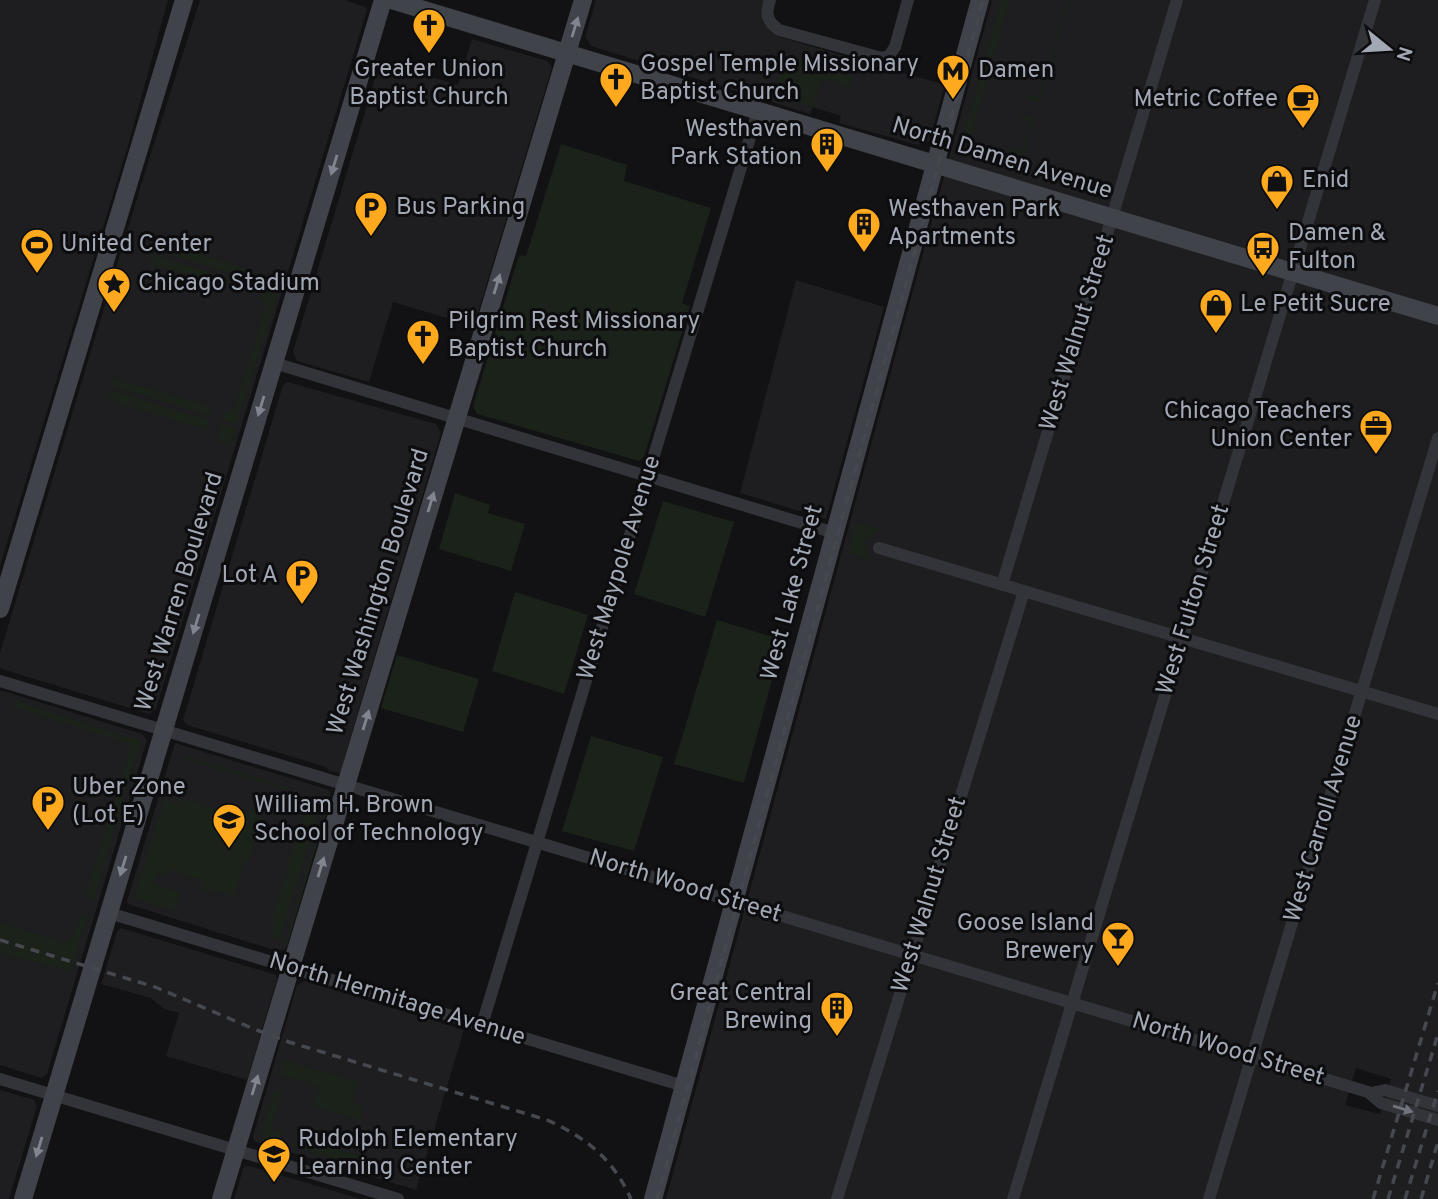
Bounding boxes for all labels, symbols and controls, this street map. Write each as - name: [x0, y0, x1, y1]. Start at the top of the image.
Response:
- church icon: Greater Union Baptist Church: [410, 6, 448, 55]
- north arrow: [1354, 14, 1424, 84]
- one-way arrow: [570, 16, 580, 37]
- text: N: [1390, 43, 1417, 64]
- place label: Gospel Temple Missionary Baptist Church: [640, 50, 919, 108]
- metro station icon: Damen: [934, 52, 972, 101]
- place label: Greater Union Baptist Church: [349, 55, 509, 113]
- place label: Damen: [978, 56, 1054, 86]
- church icon: Gospel Temple Missionary Baptist Church: [597, 60, 635, 109]
- cafe icon: Metric Coffee: [1284, 81, 1322, 130]
- place label: Metric Coffee: [1133, 85, 1278, 115]
- street label: North Damen Avenue: [888, 111, 1116, 207]
- place label: Westhaven Park Station: [670, 115, 802, 173]
- building icon: Westhaven Park Station: [808, 125, 846, 174]
- one-way arrow: [328, 155, 338, 176]
- shop icon: Enid: [1258, 162, 1296, 211]
- place label: Enid: [1302, 166, 1349, 196]
- parking icon: Bus Parking: [352, 189, 390, 238]
- place label: Bus Parking: [396, 193, 525, 223]
- place label: Westhaven Park Apartments: [888, 195, 1060, 253]
- building icon: Westhaven Park Apartments: [845, 205, 883, 254]
- place label: Damen & Fulton: [1288, 219, 1386, 277]
- sports icon: United Center: [18, 226, 56, 275]
- bus stop icon: Damen & Fulton: [1244, 229, 1282, 278]
- place label: United Center: [61, 230, 212, 260]
- street label: West Walnut Street: [1034, 231, 1122, 435]
- place icon: Chicago Stadium: [95, 265, 133, 314]
- place label: Chicago Stadium: [138, 269, 320, 299]
- one-way arrow: [493, 273, 503, 294]
- shop icon: Le Petit Sucre: [1197, 286, 1235, 335]
- place label: Le Petit Sucre: [1240, 290, 1391, 320]
- place label: Pilgrim Rest Missionary Baptist Church: [448, 307, 700, 365]
- church icon: Pilgrim Rest Missionary Baptist Church: [404, 317, 442, 366]
- one-way arrow: [256, 396, 266, 417]
- place label: Chicago Teachers Union Center: [1164, 397, 1352, 455]
- office icon: Chicago Teachers Union Center: [1357, 407, 1395, 456]
- street label: West Washington Boulevard: [321, 445, 437, 739]
- street label: West Maypole Avenue: [572, 452, 668, 684]
- street label: West Warren Boulevard: [129, 469, 231, 715]
- one-way arrow: [427, 491, 437, 512]
- street label: West Fulton Street: [1151, 501, 1237, 699]
- street label: West Lake Street: [755, 502, 831, 684]
- parking icon: Lot A: [283, 557, 321, 606]
- place label: Lot A: [221, 561, 278, 591]
- one-way arrow: [190, 614, 200, 635]
- one-way arrow: [361, 709, 371, 730]
- street label: West Carroll Avenue: [1278, 712, 1370, 926]
- place label: Uber Zone (Lot E): [72, 773, 186, 831]
- parking icon: Uber Zone (Lot E): [29, 783, 67, 832]
- place label: William H. Brown School of Technology: [254, 791, 484, 849]
- street label: West Walnut Street: [886, 793, 974, 997]
- school or university icon: William H. Brown School of Technology: [210, 801, 248, 850]
- street label: North Wood Street: [585, 843, 785, 931]
- one-way arrow: [117, 856, 127, 877]
- one-way arrow: [317, 856, 327, 877]
- place label: Goose Island Brewery: [957, 909, 1094, 967]
- bar icon: Goose Island Brewery: [1099, 919, 1137, 968]
- street label: North Hermitage Avenue: [265, 947, 529, 1053]
- place label: Great Central Brewing: [669, 979, 812, 1037]
- building icon: Great Central Brewing: [818, 989, 856, 1038]
- street label: North Wood Street: [1128, 1006, 1328, 1094]
- one-way arrow: [251, 1074, 261, 1095]
- one-way arrow: [1393, 1105, 1414, 1115]
- place label: Rudolph Elementary Learning Center: [298, 1125, 518, 1183]
- school or university icon: Rudolph Elementary Learning Center: [255, 1135, 293, 1184]
- one-way arrow: [33, 1137, 43, 1158]

